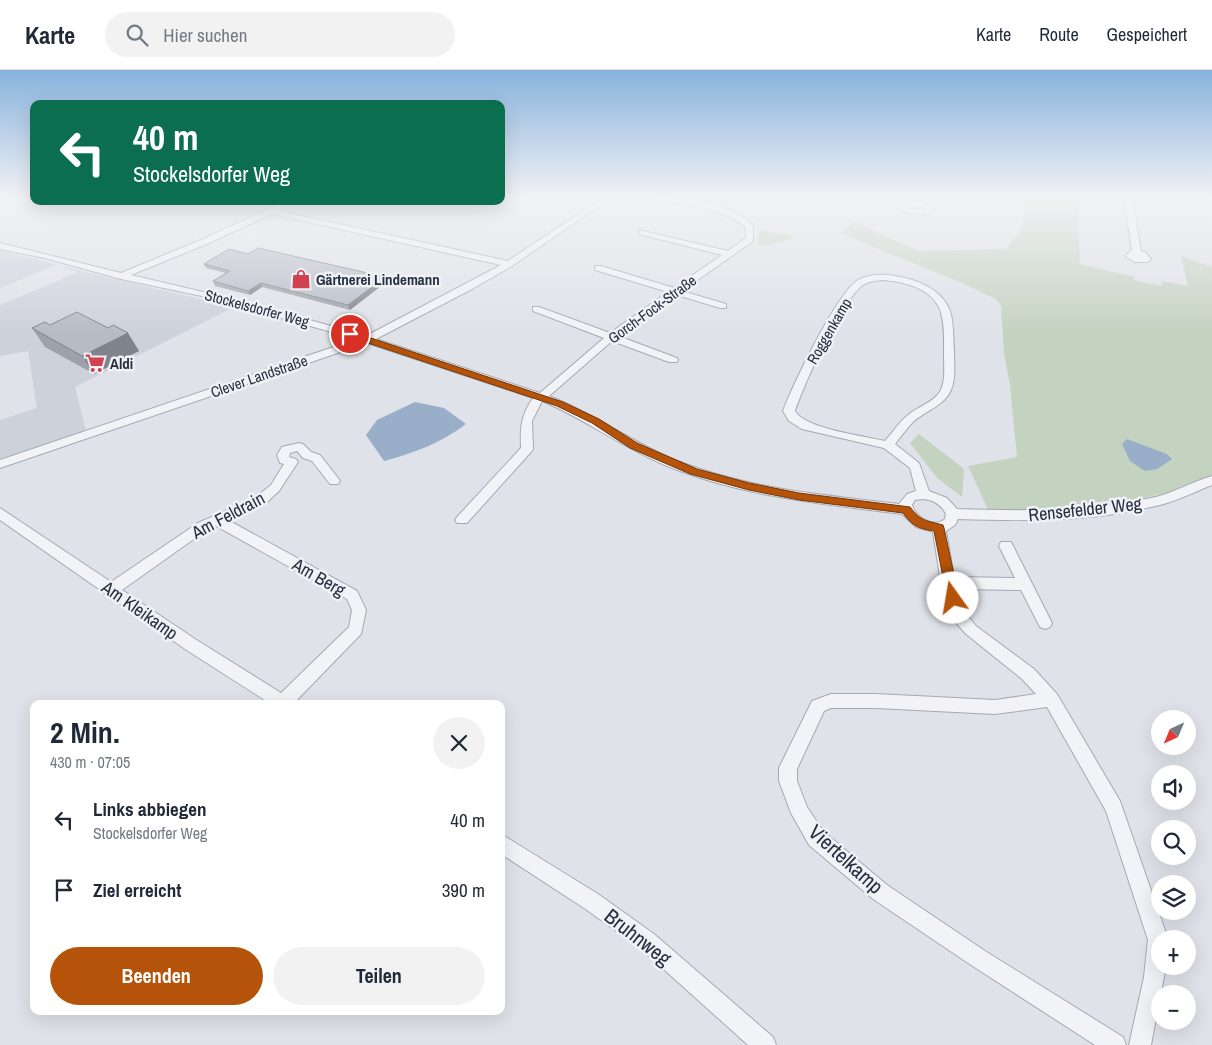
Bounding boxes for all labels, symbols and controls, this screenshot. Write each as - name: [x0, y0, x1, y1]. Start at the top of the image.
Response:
- search box: [105, 12, 455, 57]
- text: Karte: [25, 19, 75, 51]
- icon: search: [123, 21, 151, 49]
- text: Hier suchen: [163, 22, 247, 48]
- text: Karte: [976, 22, 1011, 47]
- text: Route: [1039, 22, 1079, 47]
- text: Gespeichert: [1107, 22, 1187, 47]
- text: 40 m: [133, 114, 198, 161]
- icon: left: [50, 120, 115, 185]
- text: Stockelsdorfer Weg: [133, 159, 290, 189]
- shop icon: Gärtnerei Lindemann: [290, 268, 312, 290]
- place label: Gärtnerei Lindemann: [316, 269, 440, 290]
- street label: Gorch-Fock-Straße: [603, 270, 701, 348]
- street label: Stockelsdorfer Weg: [203, 284, 312, 332]
- street label: Roggenkamp: [802, 294, 856, 368]
- pin: [329, 313, 371, 355]
- icon: arrive: [336, 320, 364, 348]
- street label: Clever Landstraße: [208, 350, 310, 402]
- supermarket icon: Aldi: [84, 352, 106, 374]
- place label: Aldi: [110, 353, 133, 374]
- street label: Am Feldrain: [186, 485, 269, 545]
- street label: Rensefelder Weg: [1027, 491, 1144, 527]
- street label: Am Berg: [287, 551, 351, 603]
- position arrow: [926, 571, 978, 623]
- street label: Am Kleikamp: [96, 574, 183, 645]
- north arrow: [1151, 710, 1196, 755]
- map controls: [1151, 710, 1196, 1030]
- text: 2 Min.: [50, 712, 120, 752]
- button: close: [433, 717, 485, 769]
- text: 430 m · 07:05: [50, 751, 130, 773]
- button: sound: [1151, 765, 1196, 810]
- text: Links abbiegen: [93, 796, 206, 822]
- icon: left: [50, 806, 78, 834]
- text: 40 m: [450, 807, 485, 833]
- street label: Viertelkamp: [802, 818, 890, 900]
- button: search: [1151, 820, 1196, 865]
- text: Stockelsdorfer Weg: [93, 822, 207, 844]
- button: layers: [1151, 875, 1196, 920]
- icon: arrive: [50, 876, 78, 904]
- text: Ziel erreicht: [93, 877, 181, 903]
- text: 390 m: [442, 877, 485, 903]
- street label: Bruhnweg: [599, 902, 678, 973]
- button: +: [1151, 930, 1196, 975]
- button: Beenden: [50, 947, 263, 1005]
- button: Teilen: [273, 947, 485, 1005]
- button: −: [1151, 985, 1196, 1030]

